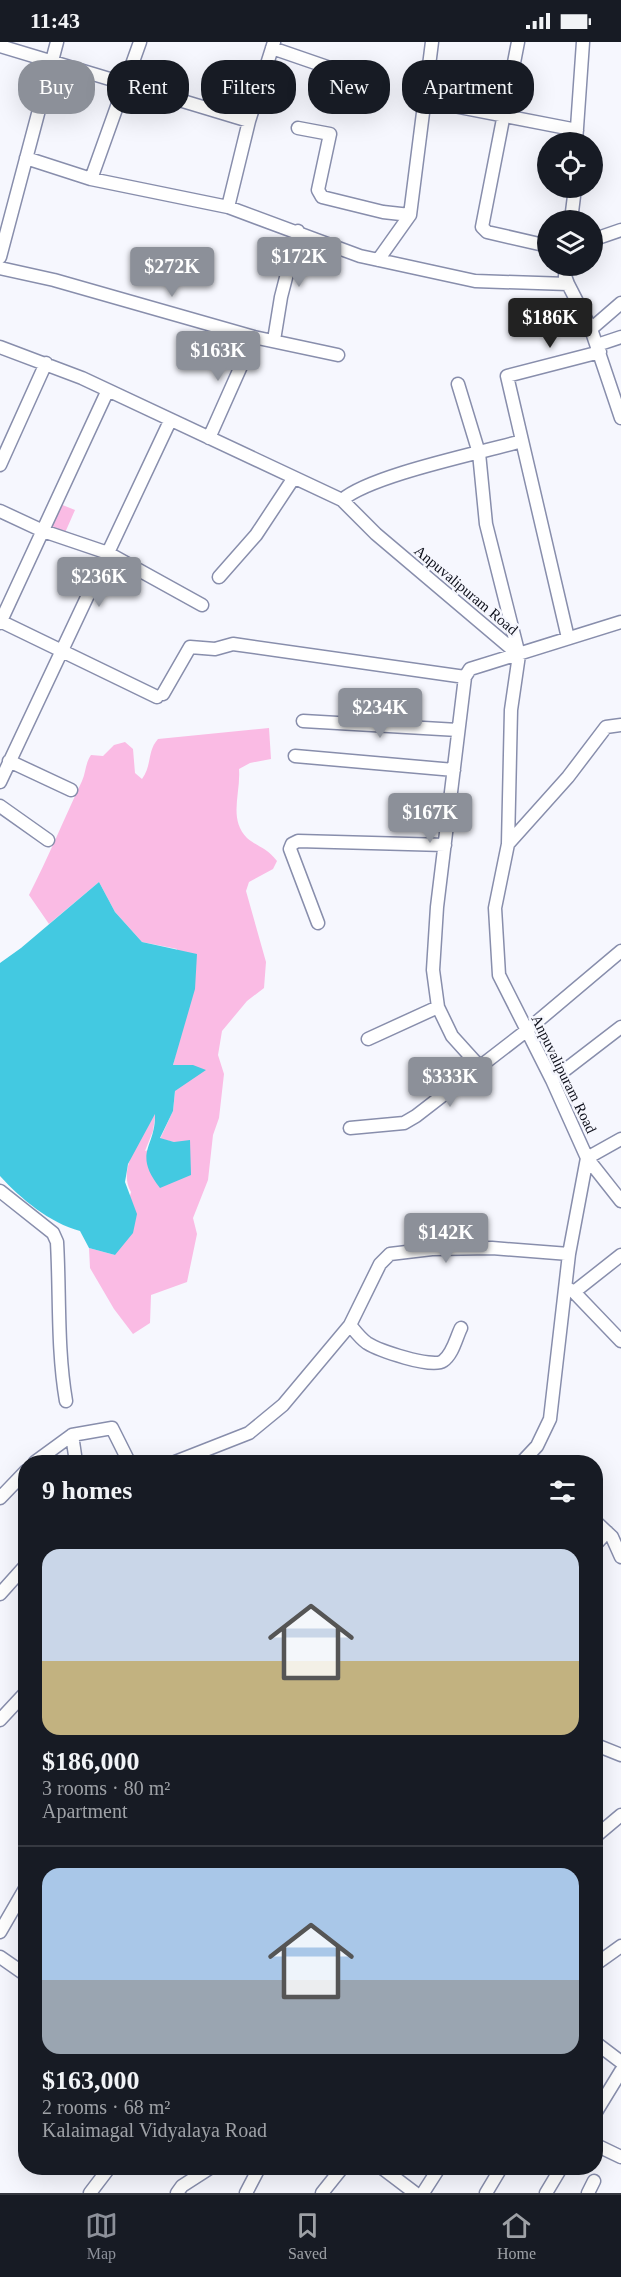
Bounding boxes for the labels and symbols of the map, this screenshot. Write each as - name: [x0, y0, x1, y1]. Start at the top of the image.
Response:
- pin: $172K: [257, 237, 341, 288]
- pin: $272K: [130, 247, 214, 298]
- pin: $186K: [508, 298, 592, 349]
- pin: $163K: [176, 331, 260, 382]
- street label: Anpuvalipuram Road: [411, 542, 521, 638]
- pin: $236K: [57, 557, 141, 608]
- pin: $234K: [338, 688, 422, 739]
- pin: $167K: [388, 793, 472, 844]
- street label: Anpuvalipuram Road: [528, 1012, 600, 1136]
- pin: $333K: [408, 1057, 492, 1108]
- pin: $142K: [404, 1213, 488, 1264]

